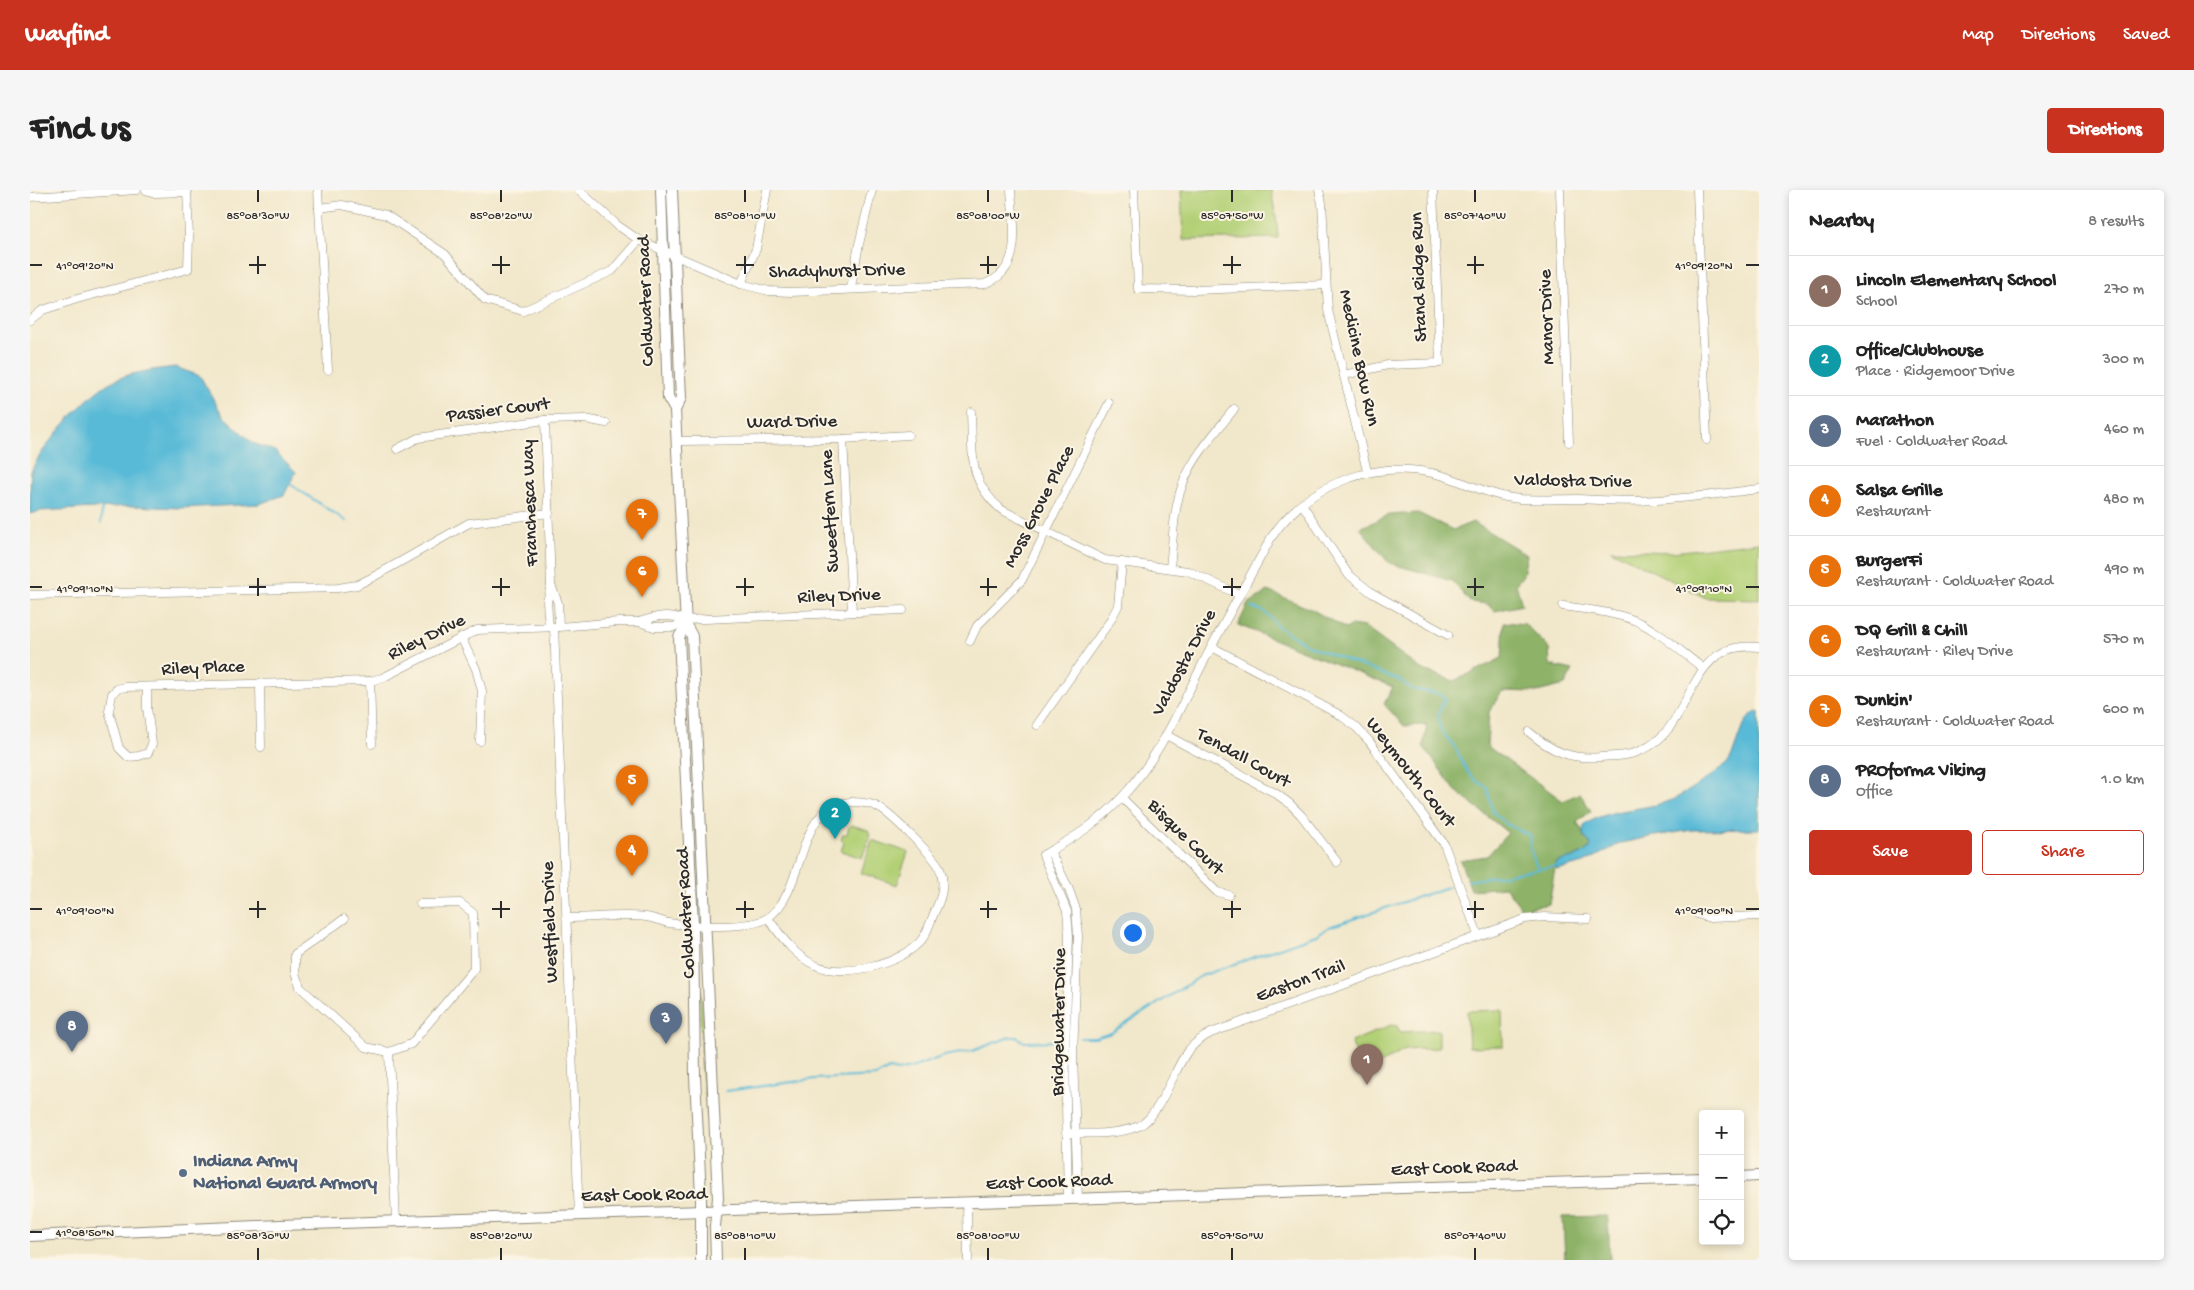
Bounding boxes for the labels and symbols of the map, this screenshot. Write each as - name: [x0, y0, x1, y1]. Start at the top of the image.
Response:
- text: 85°08'30"W: [227, 210, 289, 224]
- text: 85°08'20"W: [470, 210, 532, 224]
- text: 85°08'10"W: [714, 210, 776, 224]
- text: 85°08'00"W: [956, 210, 1020, 224]
- text: 85°07'50"W: [1201, 210, 1263, 224]
- text: 85°07'40"W: [1444, 210, 1506, 224]
- street label: Stand Ridge Run: [1406, 212, 1434, 342]
- street label: Coldwater Road: [633, 233, 661, 367]
- street label: Shadyhurst Drive: [769, 259, 906, 285]
- text: 41°09'20"N: [56, 260, 114, 274]
- text: 41°09'20"N: [1675, 260, 1733, 274]
- street label: Manor Drive: [1535, 269, 1561, 365]
- street label: Medicine Bow Run: [1332, 288, 1384, 428]
- street label: Passier Court: [444, 393, 553, 429]
- street label: Ward Drive: [747, 411, 838, 435]
- street label: Franchesca Way: [517, 438, 545, 568]
- street label: Moss Grove Place: [999, 442, 1081, 572]
- street label: Sweetfern Lane: [816, 449, 846, 573]
- street label: Valdosta Drive: [1513, 469, 1632, 495]
- pin: 7: [626, 499, 658, 540]
- pin: 6: [626, 556, 658, 597]
- text: 41°09'10"N: [57, 583, 113, 597]
- text: 41°09'10"N: [1676, 583, 1732, 597]
- street label: Riley Drive: [797, 584, 881, 610]
- street label: Valdosta Drive: [1147, 606, 1223, 721]
- street label: Riley Drive: [385, 609, 470, 667]
- street label: Riley Place: [161, 656, 245, 682]
- street label: Weymouth Court: [1360, 713, 1462, 834]
- street label: Tendall Court: [1191, 723, 1296, 795]
- pin: 5: [616, 765, 648, 806]
- street label: Bisque Court: [1141, 794, 1230, 883]
- pin: 2: [819, 798, 851, 839]
- pin: 4: [616, 835, 648, 876]
- street label: Coldwater Road: [672, 845, 702, 979]
- street label: Westfield Drive: [537, 861, 565, 983]
- text: 41°09'00"N: [56, 905, 114, 919]
- text: 41°09'00"N: [1675, 905, 1733, 919]
- your location: [1120, 920, 1146, 946]
- street label: Bridgewater Drive: [1047, 948, 1073, 1097]
- street label: Easton Trail: [1253, 955, 1349, 1009]
- pin: 3: [650, 1003, 682, 1044]
- pin: 8: [56, 1011, 88, 1052]
- pin: 1: [1351, 1044, 1383, 1085]
- place label: Indiana Army National Guard Armory: [193, 1151, 378, 1196]
- street label: East Cook Road: [1391, 1155, 1519, 1183]
- marker: Indiana Army National Guard Armory: [177, 1167, 189, 1179]
- street label: East Cook Road: [986, 1169, 1114, 1197]
- street label: East Cook Road: [581, 1183, 709, 1209]
- text: 41°08'50"N: [56, 1227, 114, 1241]
- text: 85°08'30"W: [227, 1230, 289, 1244]
- text: 85°08'20"W: [470, 1230, 532, 1244]
- text: 85°08'10"W: [714, 1230, 776, 1244]
- text: 85°08'00"W: [956, 1230, 1020, 1244]
- text: 85°07'50"W: [1201, 1230, 1263, 1244]
- text: 85°07'40"W: [1444, 1230, 1506, 1244]

